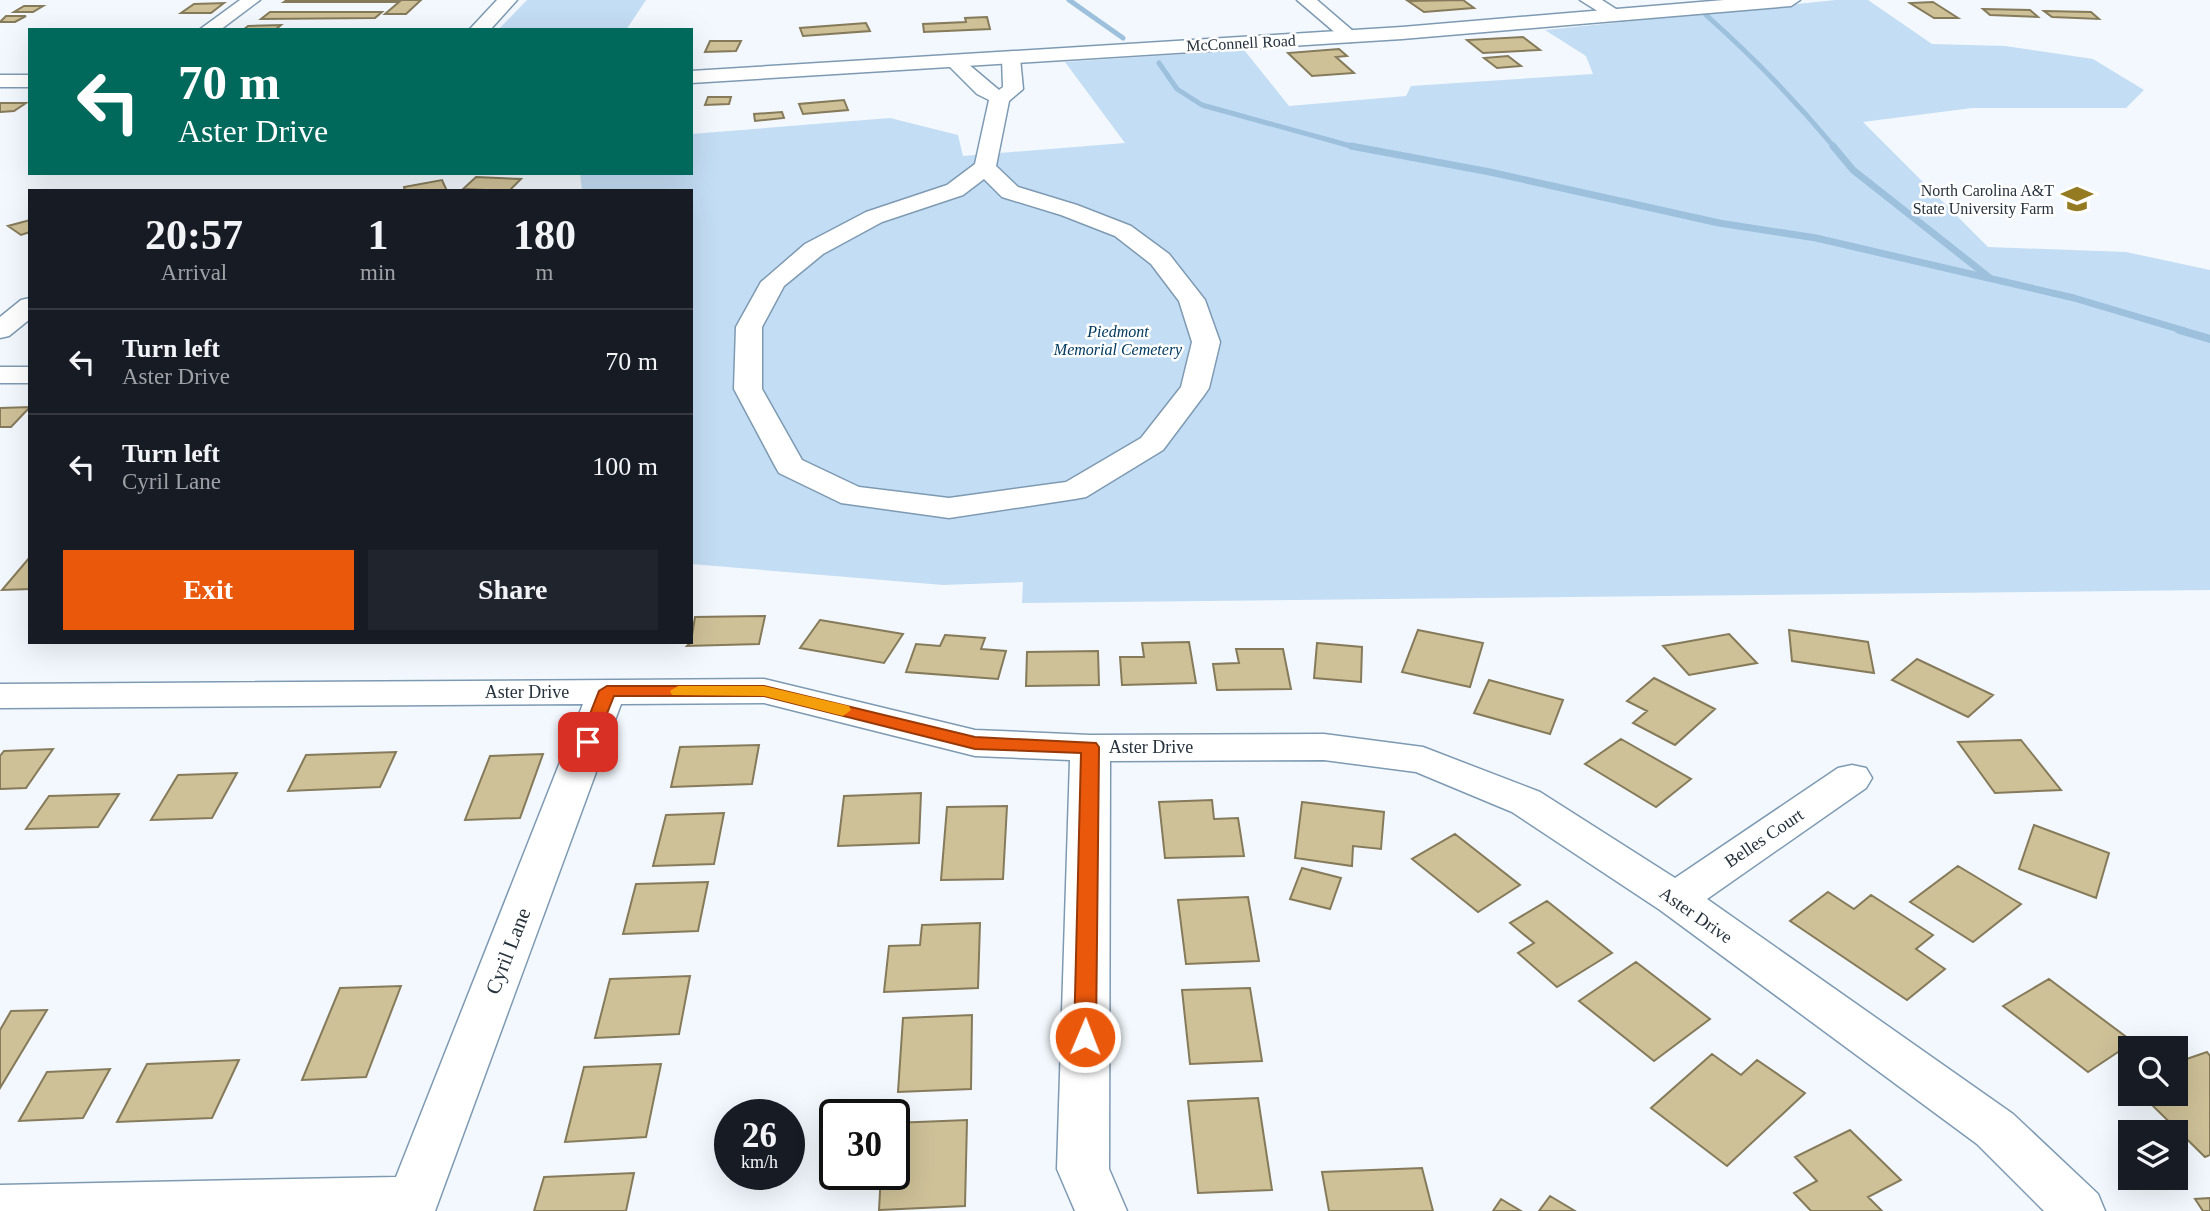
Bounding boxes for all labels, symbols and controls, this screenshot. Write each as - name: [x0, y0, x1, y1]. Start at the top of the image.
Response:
- street label: McConnell Road: [1186, 32, 1296, 54]
- text: 70 m: [178, 55, 280, 110]
- icon: left: [63, 56, 154, 147]
- text: Aster Drive: [178, 113, 328, 149]
- place label: North Carolina A&T State University Farm: [1913, 182, 2055, 218]
- school or university icon: North Carolina A&T State University Farm: [2060, 182, 2094, 216]
- text: 20:57: [145, 212, 243, 258]
- text: 1: [367, 212, 388, 258]
- text: 180: [513, 212, 576, 258]
- text: Arrival: [161, 260, 227, 285]
- text: min: [360, 260, 396, 285]
- text: m: [535, 260, 553, 285]
- park label: Piedmont Memorial Cemetery: [1053, 323, 1183, 359]
- text: Turn left: [122, 334, 220, 363]
- icon: left: [63, 343, 101, 381]
- text: 70 m: [605, 347, 658, 376]
- text: Aster Drive: [122, 364, 230, 389]
- text: Turn left: [122, 439, 220, 468]
- icon: left: [63, 448, 101, 486]
- text: 100 m: [592, 452, 658, 481]
- text: Cyril Lane: [122, 469, 221, 494]
- button: Exit: [63, 550, 354, 630]
- button: Share: [368, 550, 658, 630]
- street label: Aster Drive: [485, 682, 569, 702]
- pin: [558, 712, 618, 772]
- icon: arrive: [569, 723, 607, 761]
- street label: Aster Drive: [1109, 737, 1193, 757]
- street label: Belles Court: [1721, 804, 1807, 872]
- street label: Aster Drive: [1656, 883, 1736, 947]
- street label: Cyril Lane: [481, 905, 535, 997]
- position arrow: [1048, 1000, 1122, 1074]
- map controls: [2118, 1036, 2188, 1190]
- button: search: [2118, 1036, 2188, 1106]
- speed limit sign: 30: [819, 1099, 910, 1190]
- text: 26: [742, 1116, 777, 1155]
- button: layers: [2118, 1120, 2188, 1190]
- text: km/h: [741, 1152, 778, 1172]

